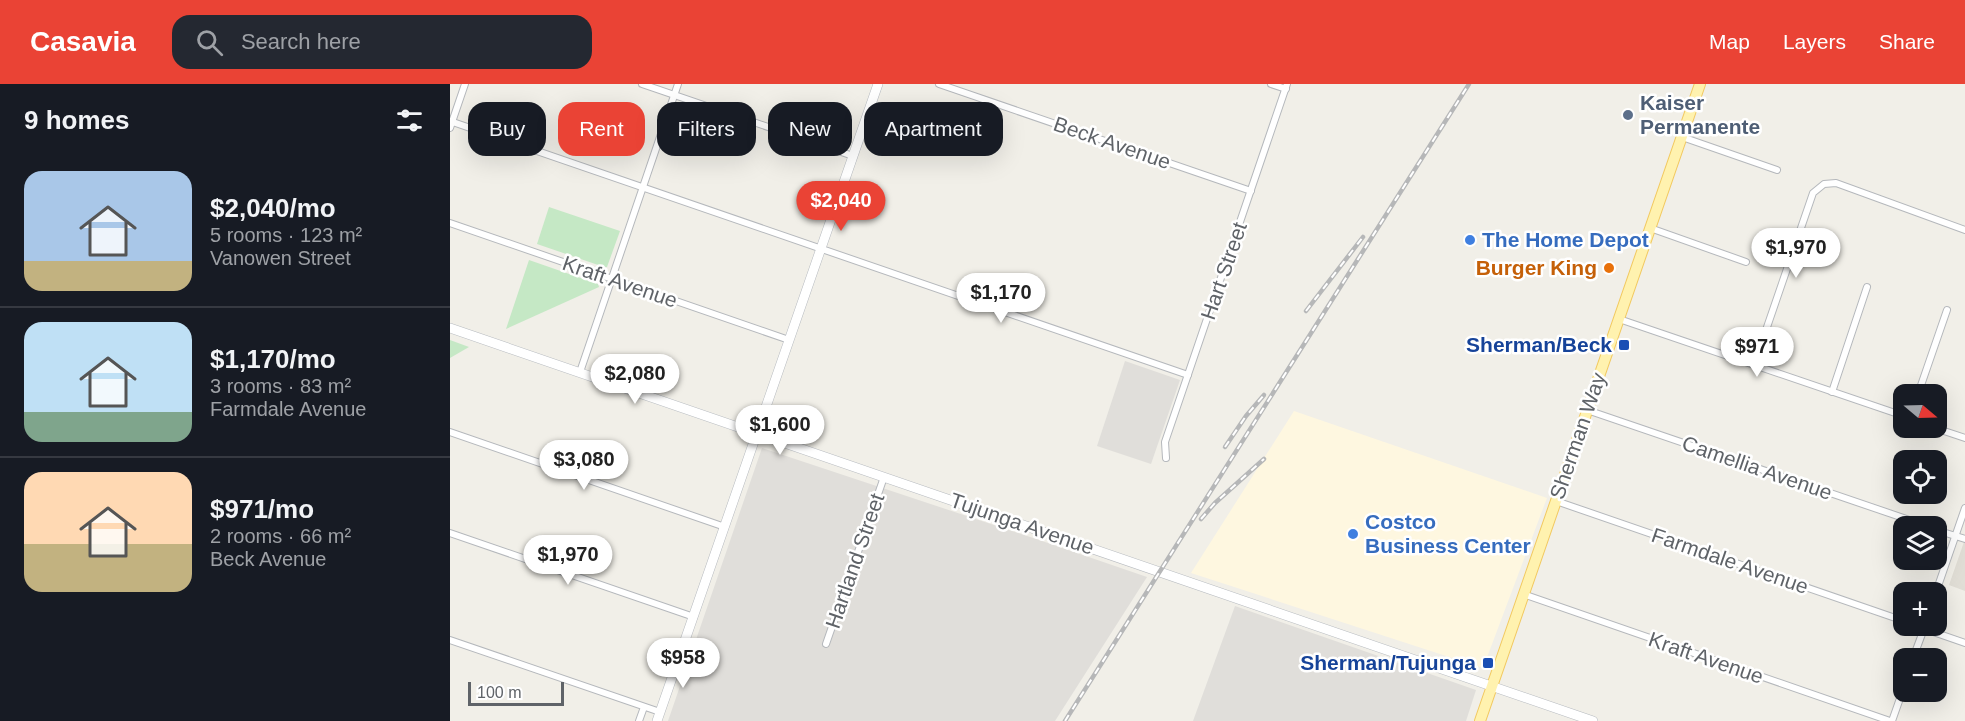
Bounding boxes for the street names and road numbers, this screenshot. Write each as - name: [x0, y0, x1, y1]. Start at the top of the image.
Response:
- street label: Beck Avenue: [1051, 112, 1174, 173]
- street label: Hart Street: [1196, 219, 1251, 323]
- street label: Kraft Avenue: [560, 251, 681, 312]
- street label: Sherman Way: [1545, 369, 1610, 502]
- street label: Camellia Avenue: [1679, 431, 1835, 504]
- street label: Tujunga Avenue: [947, 488, 1097, 559]
- street label: Hartland Street: [821, 490, 888, 631]
- street label: Farmdale Avenue: [1649, 523, 1812, 598]
- street label: Kraft Avenue: [1646, 627, 1767, 688]

